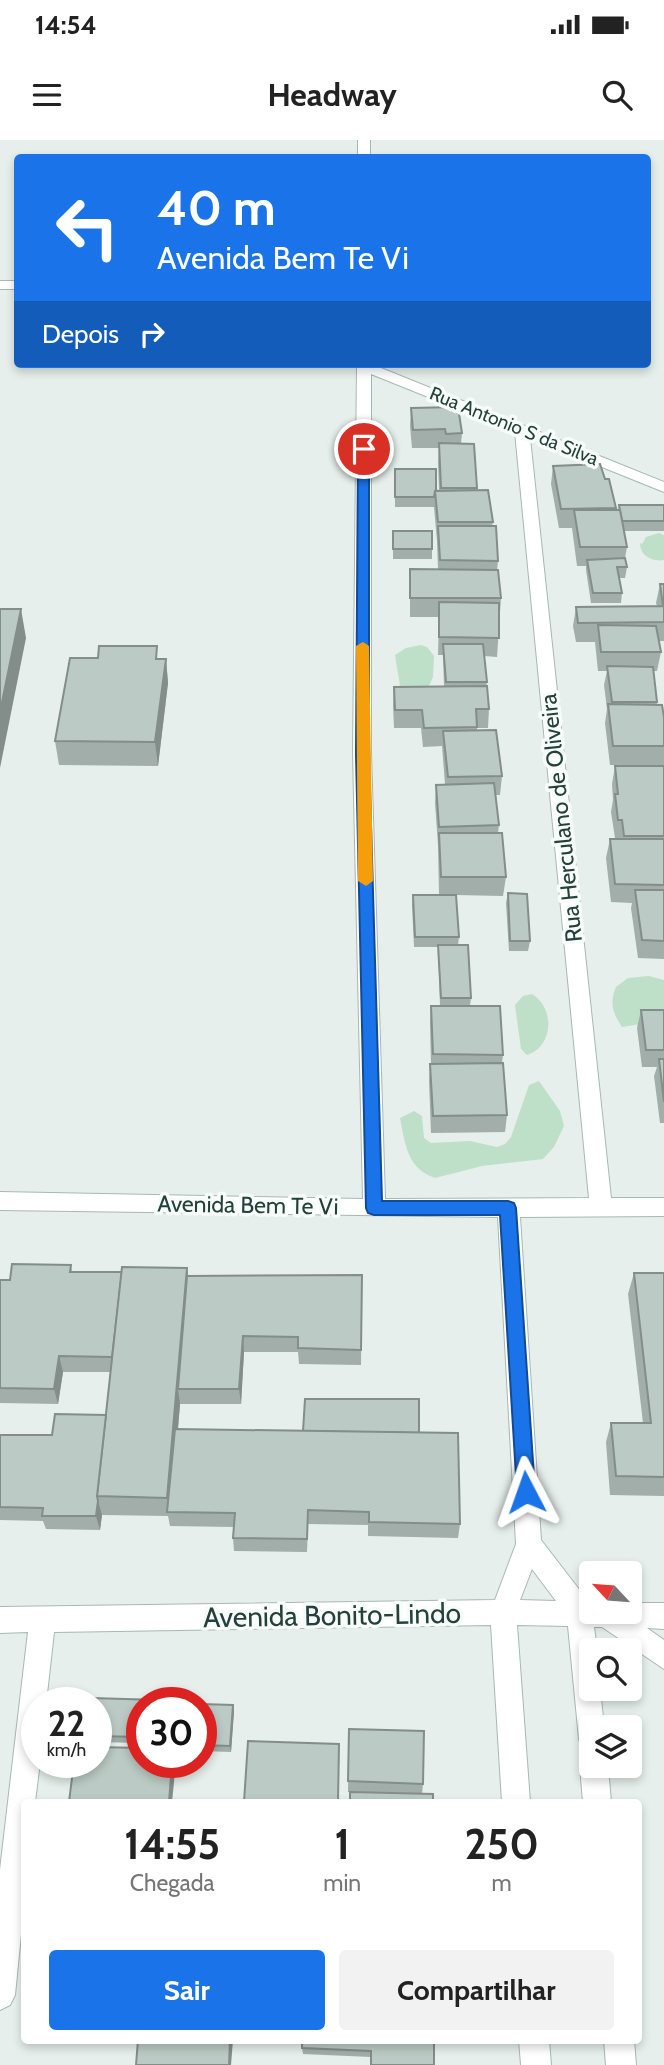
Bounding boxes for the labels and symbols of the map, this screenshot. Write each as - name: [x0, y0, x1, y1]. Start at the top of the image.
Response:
- street label: Rua Antonio S da Silva: [426, 382, 602, 470]
- pin: [334, 419, 394, 479]
- street label: Rua Herculano de Oliveira: [534, 692, 588, 944]
- street label: Avenida Bem Te Vi: [157, 1189, 339, 1221]
- position arrow: [489, 1455, 563, 1529]
- north arrow: [579, 1561, 642, 1624]
- street label: Avenida Bonito-Lindo: [203, 1596, 461, 1634]
- speed limit sign: 30: [126, 1687, 217, 1778]

